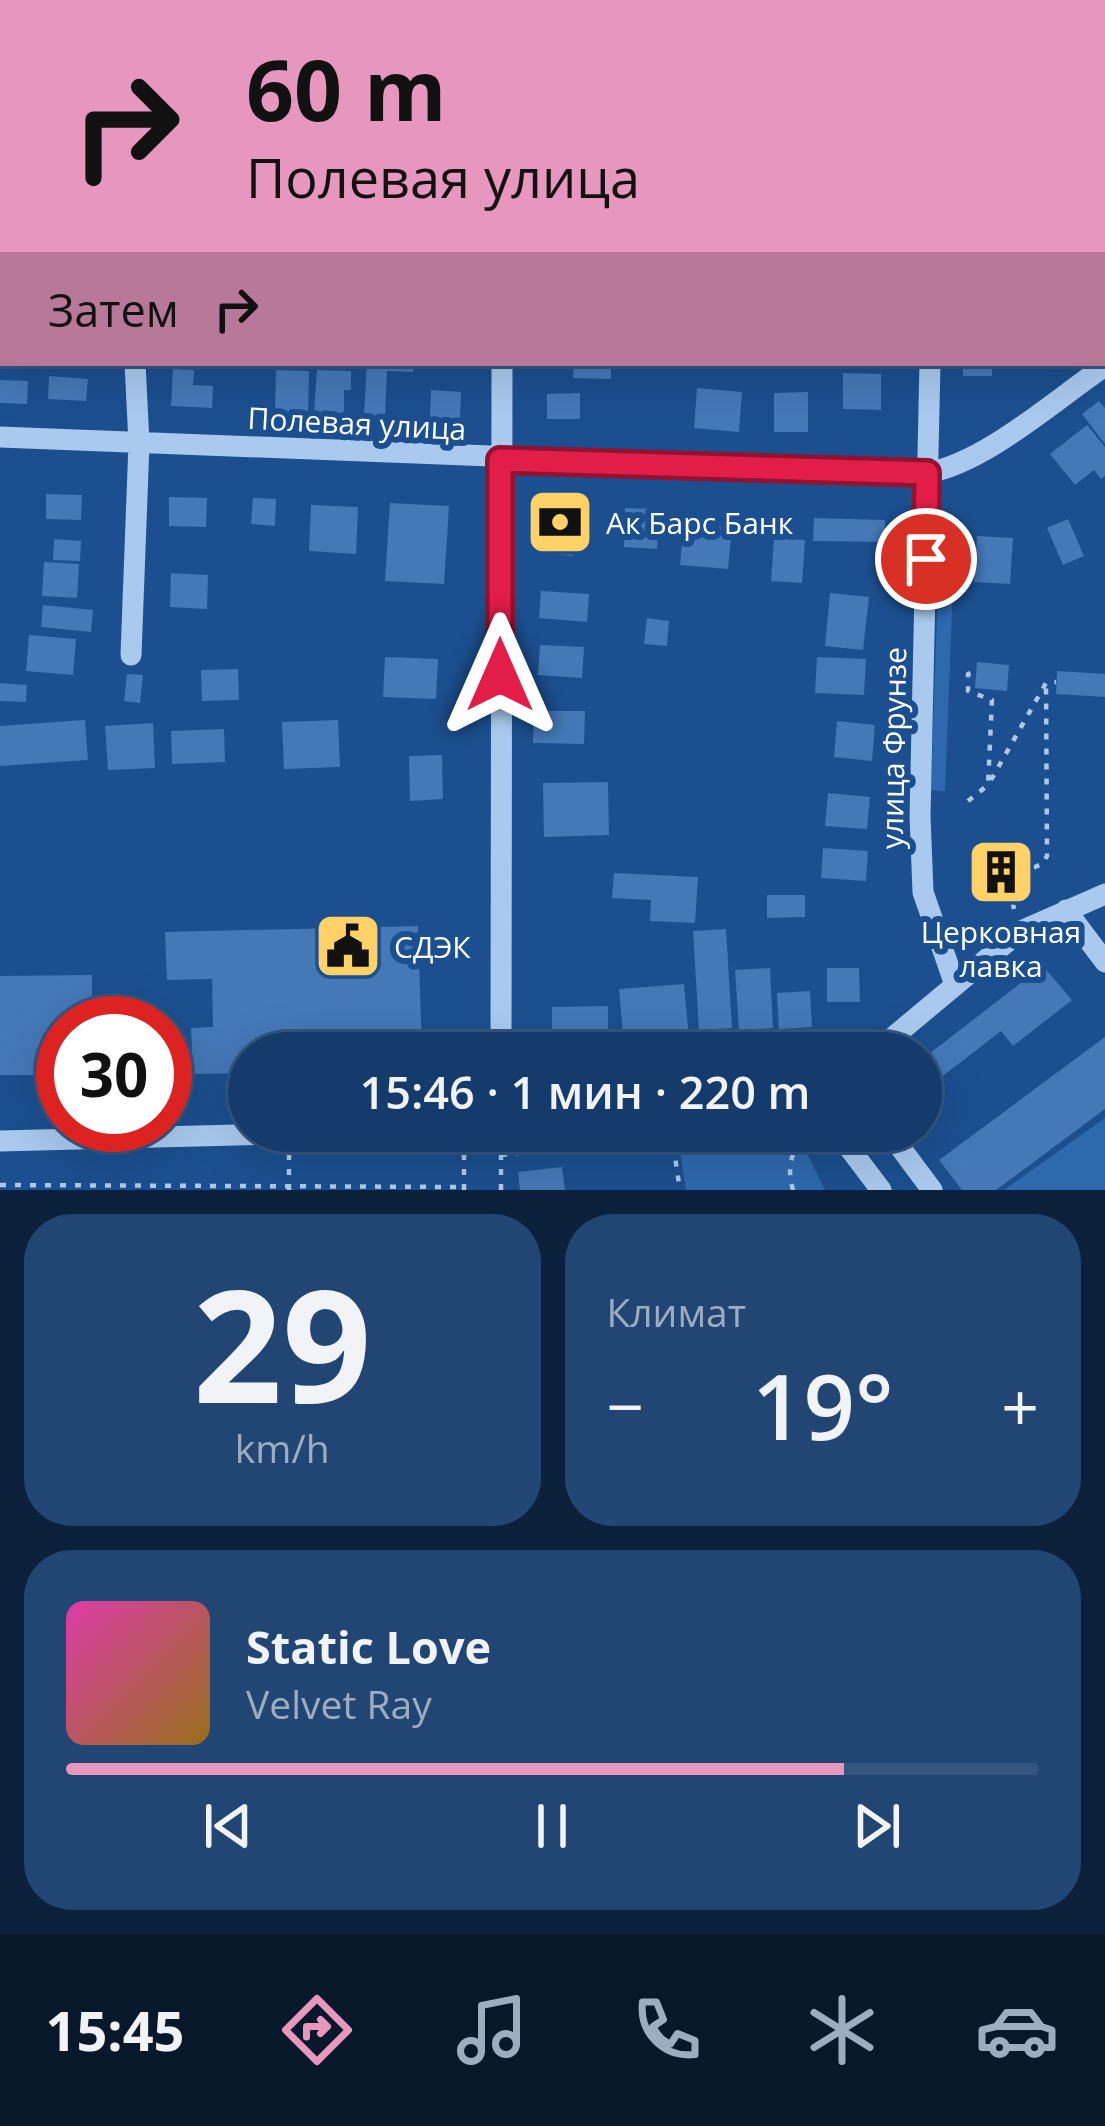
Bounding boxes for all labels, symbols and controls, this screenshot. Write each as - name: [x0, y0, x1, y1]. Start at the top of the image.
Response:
- text: 60 m: [246, 31, 446, 146]
- icon: right: [48, 48, 204, 204]
- text: Полевая улица: [246, 140, 640, 214]
- icon: right: [203, 276, 269, 342]
- text: Затем: [48, 279, 179, 340]
- street label: Полевая улица: [247, 397, 467, 449]
- bank icon: Ак Барс Банк: [525, 487, 595, 557]
- place label: Ак Барс Банк: [606, 502, 794, 543]
- pin: [875, 508, 977, 610]
- icon: arrive: [893, 526, 959, 592]
- position arrow: [437, 612, 563, 738]
- street label: улица Фрунзе: [871, 647, 915, 849]
- building icon: Церковная лавка: [966, 837, 1036, 907]
- public building icon: СДЭК: [313, 911, 383, 981]
- place label: Церковная лавка: [921, 911, 1081, 986]
- place label: СДЭК: [394, 926, 471, 967]
- speed limit sign: 30: [36, 996, 192, 1152]
- text: 15:46 · 1 мин · 220 m: [359, 1061, 811, 1122]
- text: 29: [193, 1236, 371, 1449]
- text: Климат: [607, 1285, 746, 1338]
- text: 19°: [752, 1344, 893, 1466]
- text: −: [607, 1360, 644, 1450]
- text: +: [1001, 1360, 1039, 1450]
- text: km/h: [235, 1421, 330, 1474]
- text: Static Love: [246, 1616, 491, 1677]
- text: Velvet Ray: [246, 1677, 432, 1730]
- icon: previous: [195, 1793, 261, 1859]
- icon: pause: [519, 1793, 585, 1859]
- icon: next: [844, 1793, 910, 1859]
- icon: directions: [275, 1988, 359, 2072]
- icon: music: [450, 1988, 534, 2072]
- icon: phone: [625, 1988, 709, 2072]
- icon: climate: [800, 1988, 884, 2072]
- icon: car: [975, 1988, 1059, 2072]
- text: 15:45: [46, 1993, 184, 2067]

